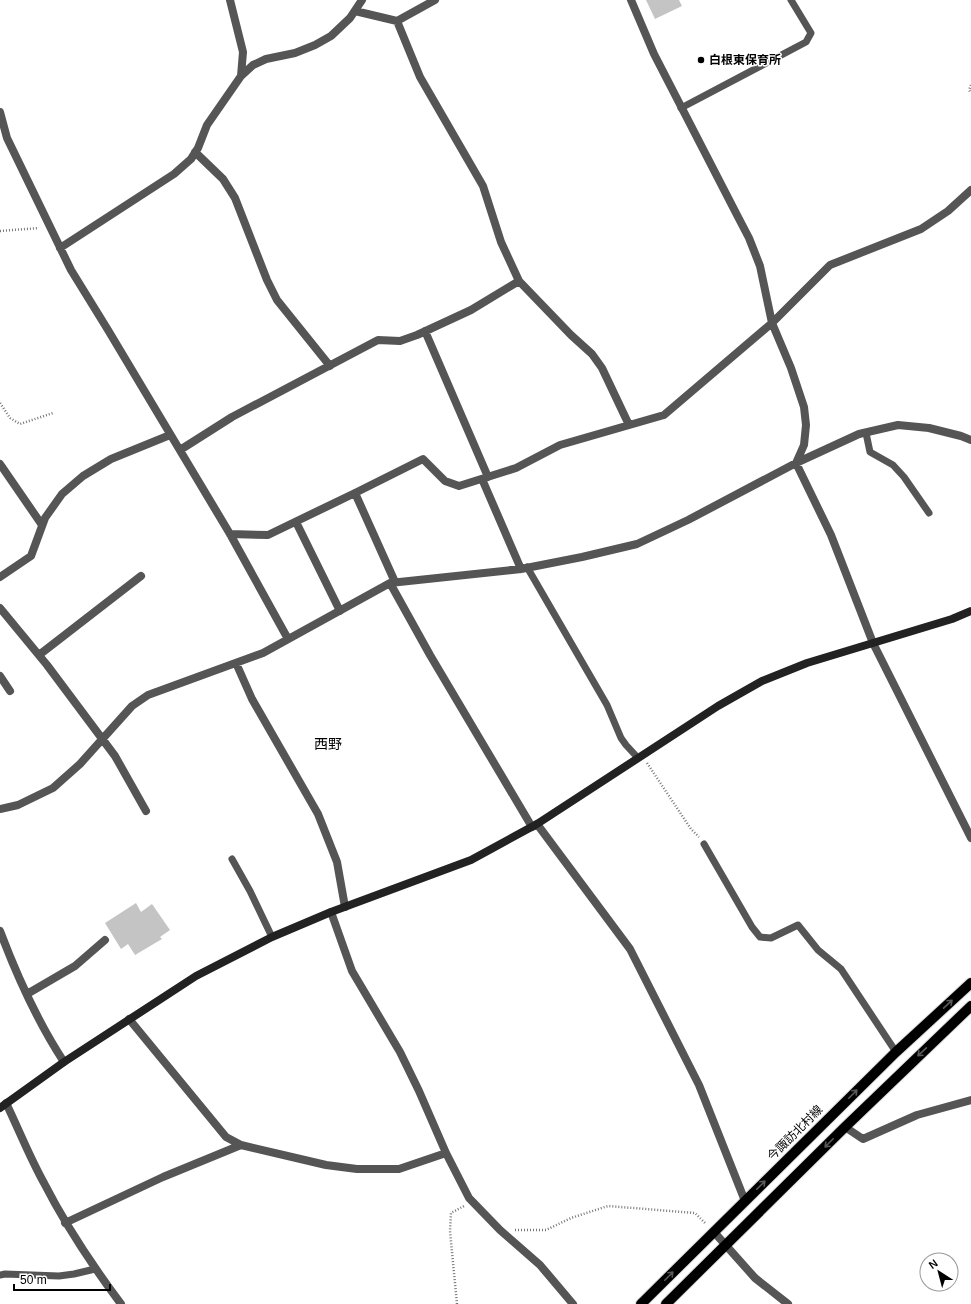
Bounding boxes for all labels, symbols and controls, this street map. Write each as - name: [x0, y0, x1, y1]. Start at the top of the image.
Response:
- place label: 白根東保育所: [709, 53, 781, 67]
- marker: 白根東保育所: [696, 55, 706, 65]
- district label: 西野: [314, 736, 342, 752]
- one-way arrow: [942, 1000, 952, 1009]
- one-way arrow: [917, 1047, 927, 1057]
- one-way arrow: [848, 1089, 858, 1098]
- street label: 今諏訪北村線: [765, 1103, 825, 1163]
- one-way arrow: [824, 1138, 834, 1147]
- one-way arrow: [756, 1180, 766, 1190]
- north arrow: [919, 1252, 959, 1292]
- text: N: [926, 1257, 940, 1271]
- scale bar: [14, 1266, 110, 1292]
- one-way arrow: [664, 1272, 674, 1281]
- text: 50 m: [20, 1273, 47, 1287]

